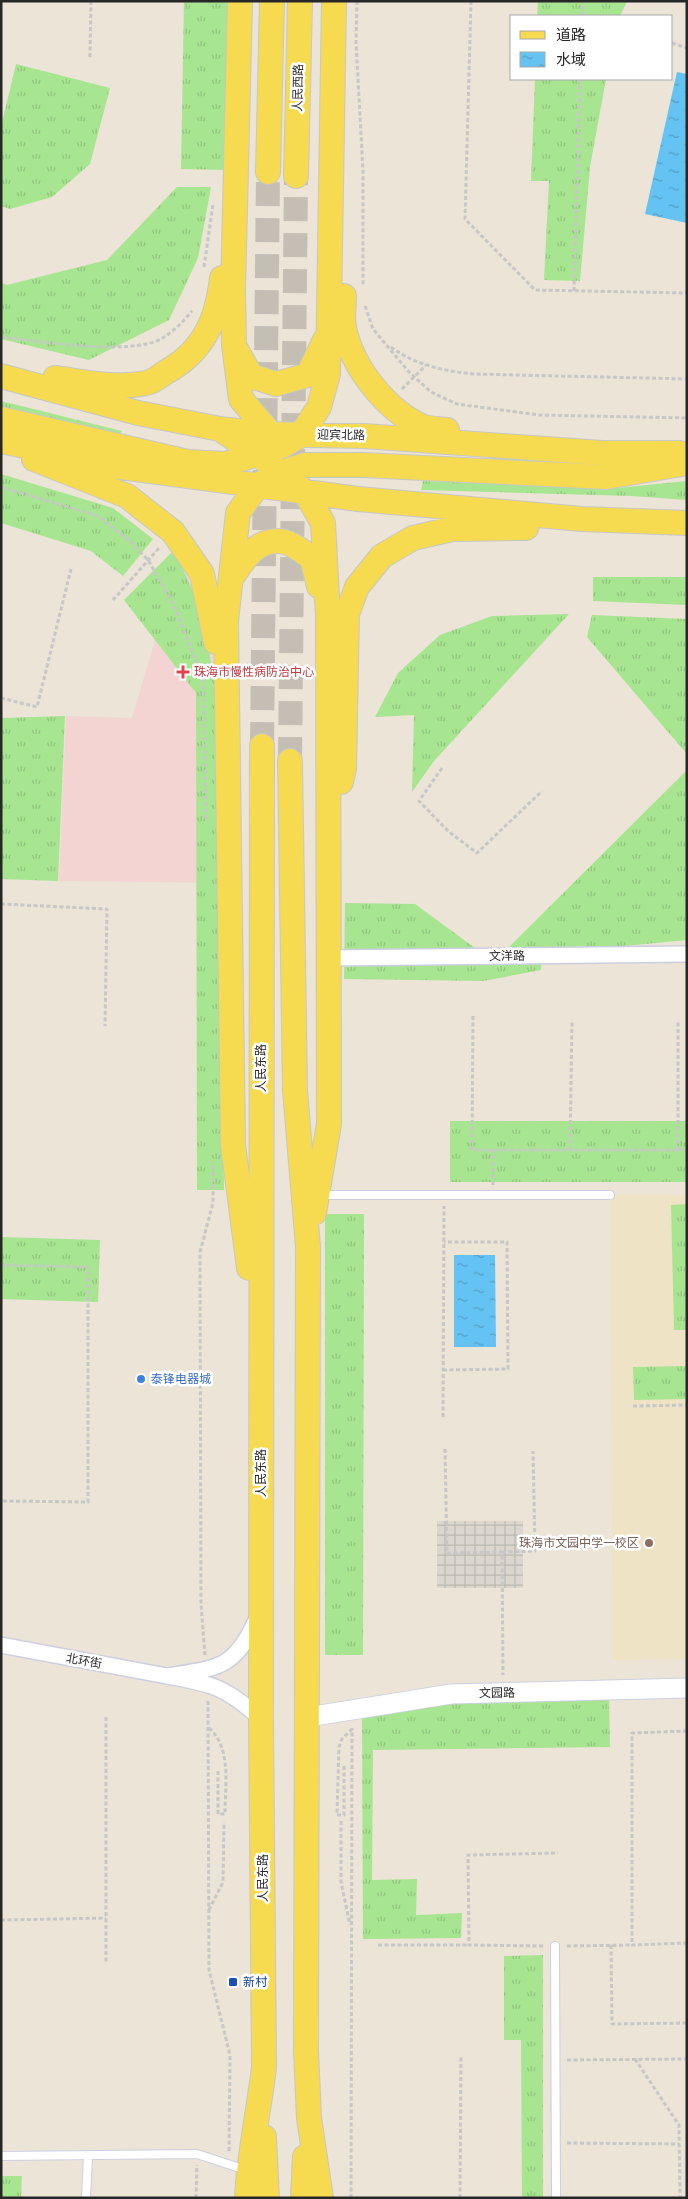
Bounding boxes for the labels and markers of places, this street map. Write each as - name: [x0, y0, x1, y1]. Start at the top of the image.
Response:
- marker: 珠海市慢性病防治中心: [176, 665, 190, 679]
- place label: 珠海市慢性病防治中心: [194, 665, 314, 679]
- place label: 泰锋电器城: [151, 1372, 211, 1386]
- marker: 泰锋电器城: [135, 1373, 147, 1385]
- place label: 珠海市文园中学一校区: [519, 1536, 639, 1550]
- marker: 珠海市文园中学一校区: [643, 1537, 655, 1549]
- place label: 新村: [243, 1975, 268, 1989]
- marker: 新村: [227, 1976, 239, 1988]

